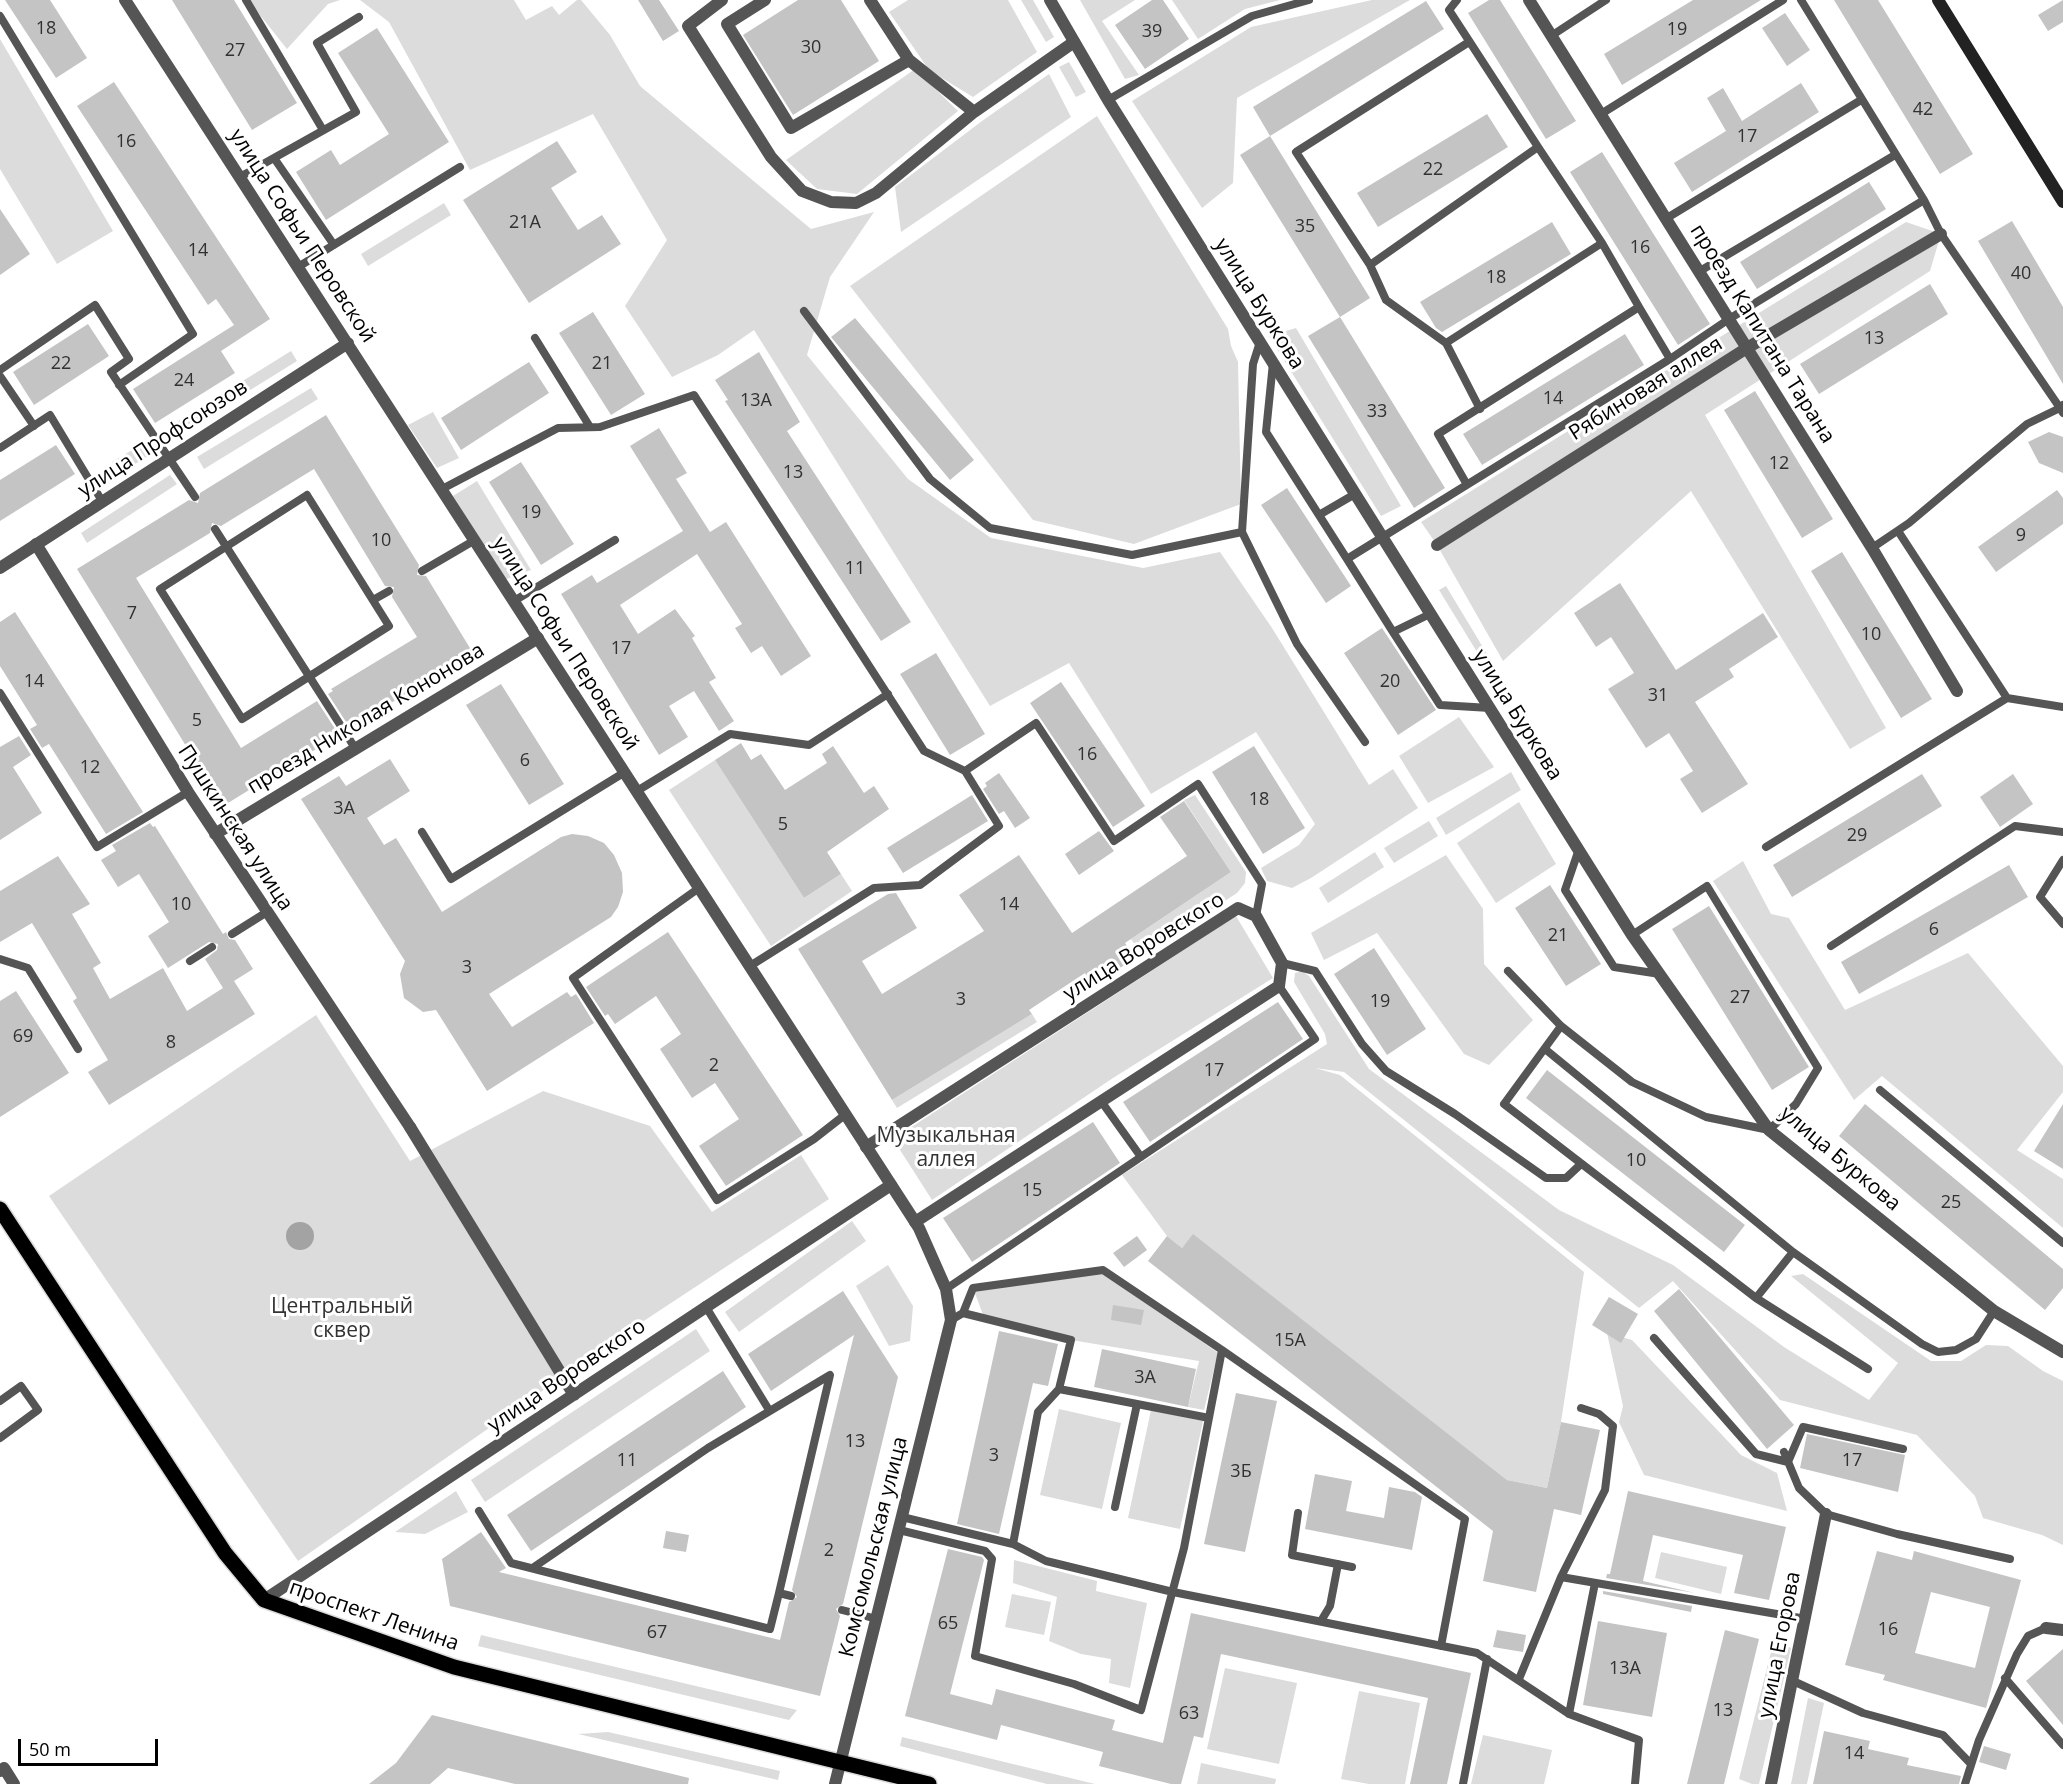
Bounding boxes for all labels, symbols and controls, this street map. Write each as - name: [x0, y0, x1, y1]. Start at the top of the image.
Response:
- house number: 18: [36, 18, 56, 40]
- house number: 19: [1667, 19, 1687, 41]
- house number: 39: [1142, 21, 1162, 43]
- house number: 30: [801, 37, 821, 59]
- house number: 27: [225, 40, 245, 62]
- house number: 42: [1913, 99, 1933, 121]
- street label: улица Софьи Перовской: [223, 124, 381, 348]
- house number: 17: [1737, 126, 1757, 148]
- house number: 16: [116, 131, 136, 153]
- house number: 22: [1423, 159, 1443, 181]
- house number: 21А: [509, 212, 541, 234]
- house number: 35: [1295, 216, 1315, 238]
- street label: проезд Капитана Тарана: [1684, 220, 1840, 448]
- street label: улица Буркова: [1209, 234, 1309, 374]
- house number: 16: [1630, 237, 1650, 259]
- house number: 14: [188, 240, 208, 262]
- house number: 40: [2011, 263, 2031, 285]
- house number: 18: [1486, 267, 1506, 289]
- house number: 13: [1864, 328, 1884, 350]
- street label: Рябиновая аллея: [1565, 332, 1727, 446]
- house number: 22: [51, 353, 71, 375]
- house number: 21: [592, 353, 612, 375]
- house number: 24: [174, 370, 194, 392]
- street label: улица Профсоюзов: [74, 375, 252, 503]
- house number: 14: [1543, 388, 1563, 410]
- house number: 13А: [740, 390, 772, 412]
- house number: 33: [1367, 401, 1387, 423]
- house number: 12: [1769, 453, 1789, 475]
- house number: 13: [783, 462, 803, 484]
- house number: 19: [521, 502, 541, 524]
- house number: 9: [2016, 525, 2026, 547]
- house number: 10: [371, 530, 391, 552]
- street label: улица Софьи Перовской: [486, 532, 644, 756]
- house number: 11: [845, 558, 865, 580]
- house number: 7: [127, 603, 137, 625]
- house number: 10: [1861, 624, 1881, 646]
- street label: проезд Николая Кононова: [243, 638, 489, 800]
- house number: 17: [611, 638, 631, 660]
- street label: улица Буркова: [1467, 645, 1567, 785]
- house number: 14: [24, 671, 44, 693]
- house number: 20: [1380, 671, 1400, 693]
- house number: 31: [1648, 685, 1668, 707]
- house number: 5: [192, 710, 202, 732]
- street label: Пушкинская улица: [172, 740, 298, 916]
- house number: 16: [1077, 744, 1097, 766]
- house number: 6: [520, 750, 530, 772]
- house number: 12: [80, 757, 100, 779]
- house number: 18: [1249, 789, 1269, 811]
- house number: 3А: [333, 798, 355, 820]
- house number: 5: [778, 814, 788, 836]
- house number: 29: [1847, 825, 1867, 847]
- street label: улица Воровского: [1059, 887, 1229, 1007]
- house number: 10: [171, 894, 191, 916]
- house number: 14: [999, 894, 1019, 916]
- house number: 6: [1929, 919, 1939, 941]
- house number: 21: [1548, 925, 1568, 947]
- house number: 3: [462, 957, 472, 979]
- house number: 27: [1730, 987, 1750, 1009]
- house number: 3: [956, 989, 966, 1011]
- house number: 19: [1370, 991, 1390, 1013]
- house number: 69: [13, 1026, 33, 1048]
- house number: 8: [166, 1032, 176, 1054]
- house number: 2: [709, 1055, 719, 1077]
- house number: 17: [1204, 1060, 1224, 1082]
- street label: улица Буркова: [1775, 1101, 1905, 1217]
- park label: Музыкальная аллея: [876, 1123, 1016, 1173]
- house number: 10: [1626, 1150, 1646, 1172]
- house number: 15: [1022, 1180, 1042, 1202]
- house number: 25: [1941, 1192, 1961, 1214]
- park label: Центральный сквер: [271, 1294, 413, 1344]
- street label: улица Воровского: [483, 1314, 651, 1438]
- house number: 15А: [1274, 1330, 1306, 1352]
- house number: 3А: [1134, 1367, 1156, 1389]
- house number: 13: [845, 1431, 865, 1453]
- street label: Комсомольская улица: [834, 1434, 914, 1660]
- house number: 3: [989, 1445, 999, 1467]
- house number: 11: [617, 1450, 637, 1472]
- house number: 17: [1842, 1450, 1862, 1472]
- house number: 3Б: [1230, 1461, 1252, 1483]
- house number: 2: [824, 1540, 834, 1562]
- street label: улица Егорова: [1753, 1570, 1807, 1720]
- street label: проспект Ленина: [286, 1575, 462, 1657]
- house number: 65: [938, 1613, 958, 1635]
- house number: 16: [1878, 1619, 1898, 1641]
- house number: 67: [647, 1622, 667, 1644]
- house number: 13А: [1609, 1658, 1641, 1680]
- house number: 13: [1713, 1700, 1733, 1722]
- house number: 63: [1179, 1703, 1199, 1725]
- scale bar: [21, 1727, 160, 1765]
- text: 50 m: [29, 1737, 71, 1761]
- house number: 14: [1844, 1743, 1864, 1765]

